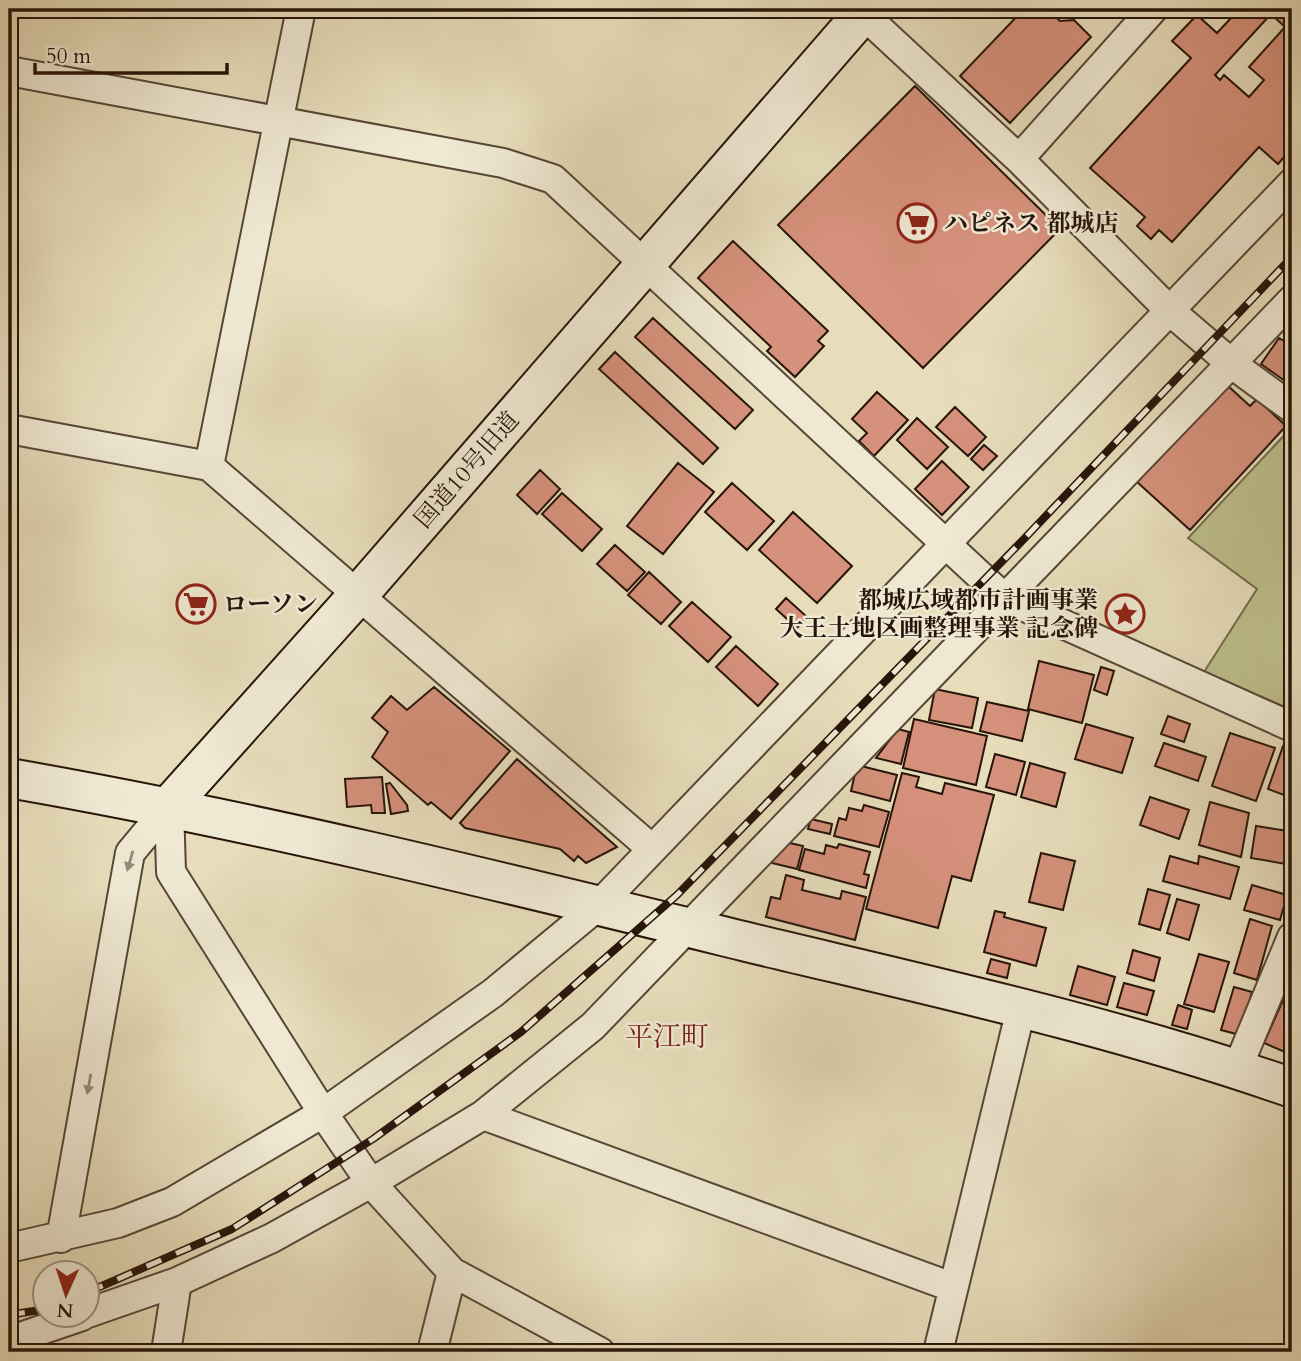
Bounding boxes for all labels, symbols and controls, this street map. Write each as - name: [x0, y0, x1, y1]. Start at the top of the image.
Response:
- scale bar: [35, 32, 228, 76]
- text: 50 m: [46, 42, 91, 71]
- supermarket icon: ハピネス 都城店: [896, 202, 938, 244]
- place label: ハピネス 都城店: [944, 207, 1118, 240]
- street label: 国道10号旧道: [407, 405, 527, 535]
- supermarket icon: ローソン: [175, 583, 217, 625]
- place label: 都城広域都市計画事業 大王土地区画整理事業 記念碑: [780, 584, 1098, 645]
- place label: ローソン: [223, 588, 318, 621]
- place icon: 都城広域都市計画事業 大王土地区画整理事業 記念碑: [1104, 593, 1146, 635]
- one-way arrow: [124, 850, 135, 872]
- district label: 平江町: [625, 1018, 709, 1056]
- one-way arrow: [83, 1073, 94, 1095]
- north arrow: [32, 1260, 102, 1330]
- text: N: [56, 1297, 74, 1323]

